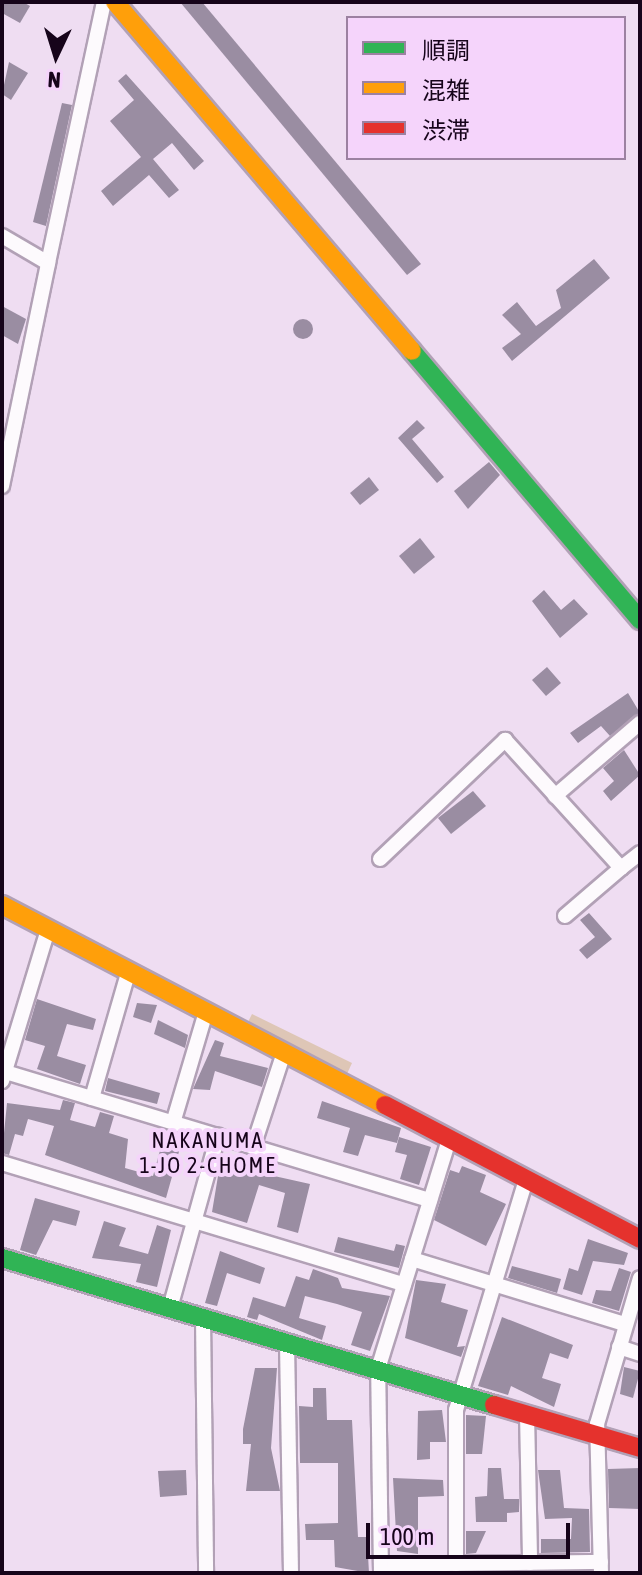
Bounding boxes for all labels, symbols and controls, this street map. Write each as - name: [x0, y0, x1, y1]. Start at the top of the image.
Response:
- north arrow: [16, 16, 96, 96]
- legend: [346, 16, 626, 160]
- text: 順調: [422, 37, 470, 64]
- text: N: [47, 67, 62, 93]
- text: 混雑: [422, 77, 470, 104]
- text: 渋滞: [422, 117, 470, 144]
- district label: NAKANUMA 1-JO 2-CHOME: [139, 1127, 277, 1178]
- scale bar: [370, 1507, 574, 1557]
- text: 100 m: [380, 1523, 434, 1550]

